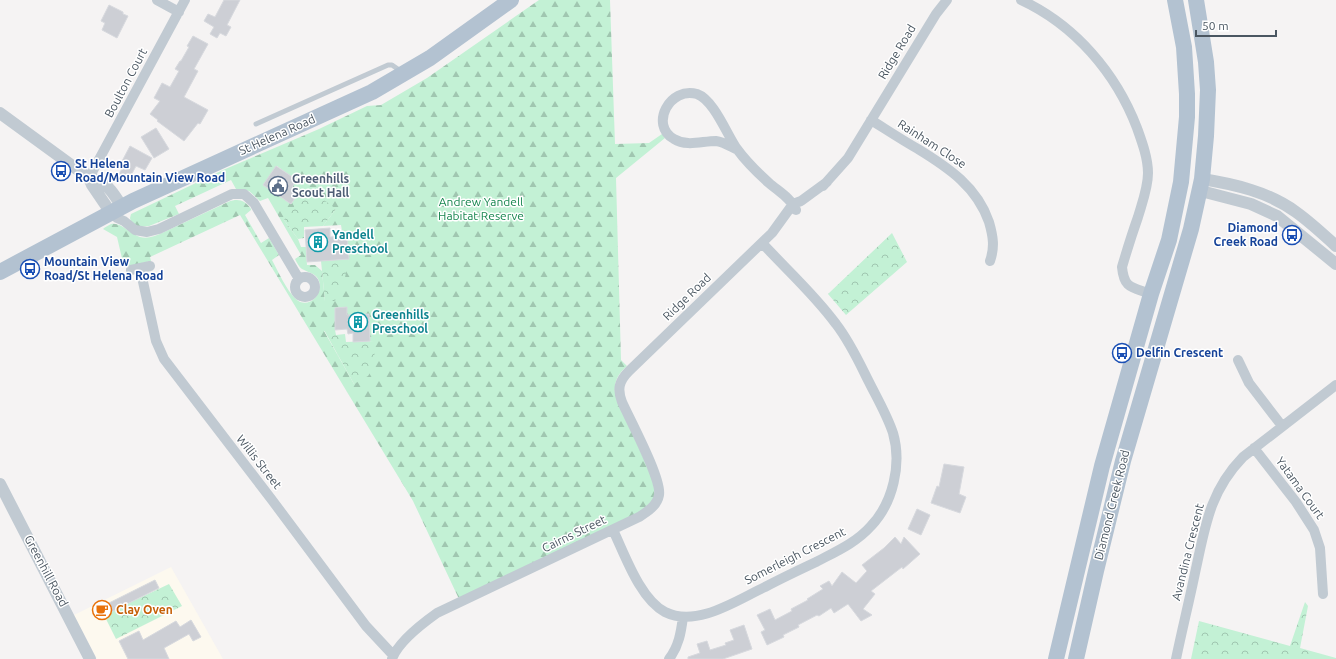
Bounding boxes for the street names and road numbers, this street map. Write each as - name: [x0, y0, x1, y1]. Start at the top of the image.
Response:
- street label: Ridge Road: [875, 22, 918, 81]
- street label: Boulton Court: [102, 46, 149, 120]
- street label: St Helena Road: [237, 112, 317, 157]
- street label: Rainham Close: [896, 117, 969, 171]
- street label: Ridge Road: [660, 271, 713, 323]
- street label: Willis Street: [234, 432, 285, 491]
- street label: Diamond Creek Road: [1092, 448, 1132, 561]
- street label: Yatama Court: [1274, 454, 1327, 521]
- street label: Avandina Crescent: [1169, 502, 1206, 602]
- street label: Cairns Street: [540, 512, 608, 555]
- street label: Somerleigh Crescent: [742, 524, 848, 587]
- street label: Greenhill Road: [22, 533, 71, 609]

